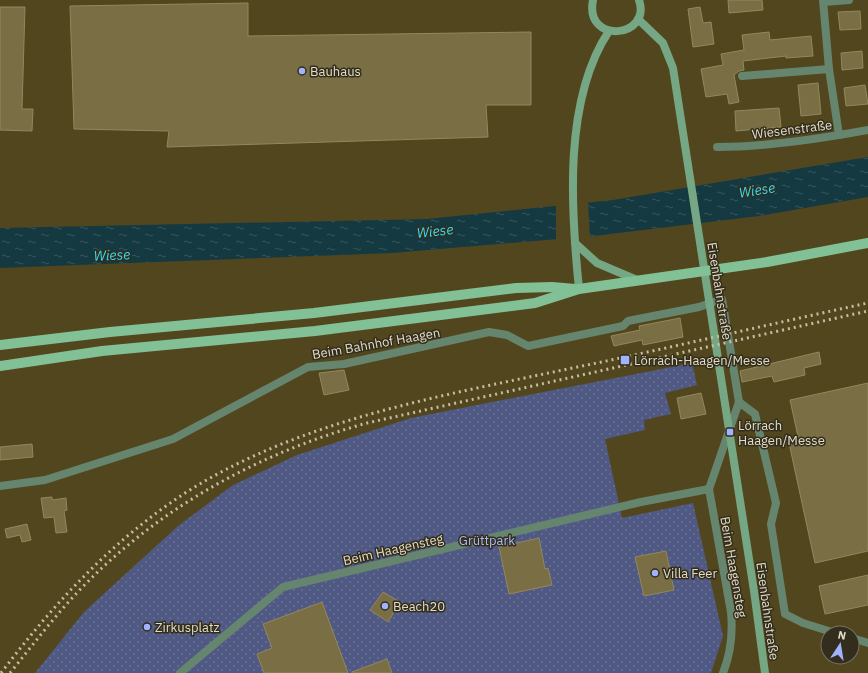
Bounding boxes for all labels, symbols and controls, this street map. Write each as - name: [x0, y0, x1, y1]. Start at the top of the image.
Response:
- place label: Bauhaus: [310, 63, 361, 80]
- marker: Bauhaus: [297, 66, 307, 76]
- street label: Wiesenstraße: [751, 116, 833, 143]
- water label: Wiese: [737, 178, 777, 202]
- water label: Wiese: [416, 220, 454, 242]
- street label: Eisenbahnstraße: [703, 241, 736, 341]
- water label: Wiese: [93, 245, 131, 265]
- street label: Beim Bahnhof Haagen: [311, 324, 441, 363]
- place label: Lörrach-Haagen/Messe: [634, 352, 770, 369]
- marker: Lörrach-Haagen/Messe: [619, 354, 631, 366]
- place label: Lörrach Haagen/Messe: [738, 417, 825, 449]
- marker: Lörrach Haagen/Messe: [725, 427, 735, 437]
- street label: Beim Haagensteg: [716, 515, 751, 619]
- street label: Beim Haagensteg: [341, 530, 445, 569]
- park label: Grüttpark: [459, 532, 515, 549]
- street label: Eisenbahnstraße: [752, 561, 783, 661]
- place label: Villa Feer: [663, 565, 717, 582]
- marker: Villa Feer: [650, 568, 660, 578]
- place label: Beach20: [393, 598, 445, 615]
- marker: Beach20: [380, 601, 390, 611]
- place label: Zirkusplatz: [155, 619, 220, 636]
- marker: Zirkusplatz: [142, 622, 152, 632]
- north arrow: [820, 625, 860, 665]
- text: N: [837, 628, 847, 643]

